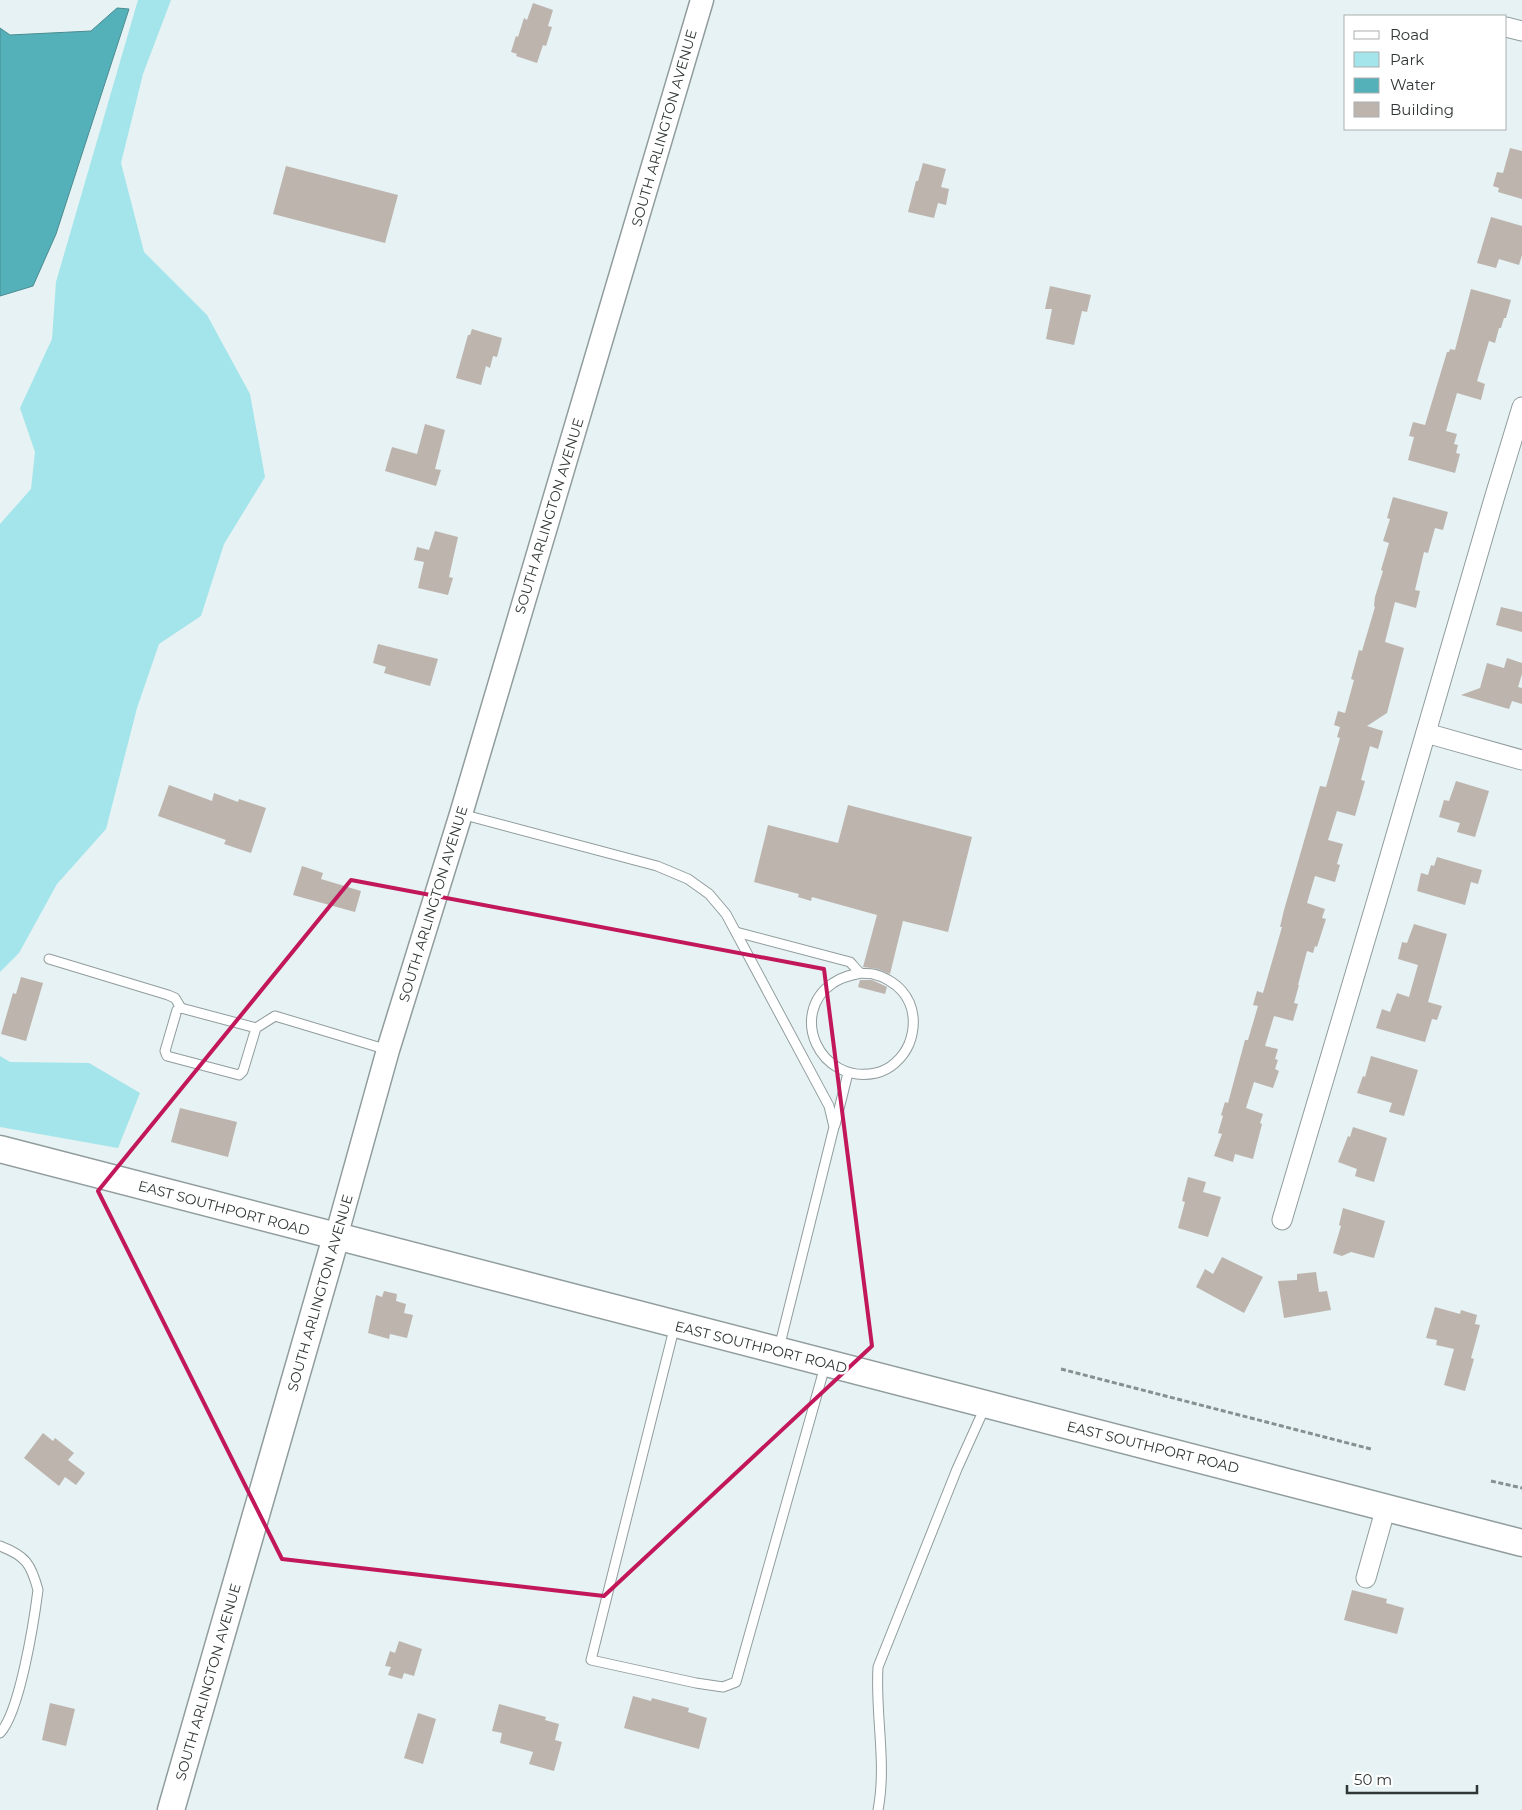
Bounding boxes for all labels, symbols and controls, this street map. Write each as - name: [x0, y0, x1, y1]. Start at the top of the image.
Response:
- legend: [1344, 15, 1507, 130]
- text: Road: [1390, 25, 1429, 44]
- street label: SOUTH ARLINGTON AVENUE: [627, 27, 701, 229]
- text: Park: [1390, 50, 1424, 69]
- text: Water: [1390, 75, 1436, 94]
- text: Building: [1390, 100, 1454, 119]
- street label: SOUTH ARLINGTON AVENUE: [511, 416, 587, 616]
- street label: SOUTH ARLINGTON AVENUE: [395, 804, 471, 1004]
- street label: EAST SOUTHPORT ROAD: [136, 1176, 312, 1240]
- street label: SOUTH ARLINGTON AVENUE: [283, 1192, 357, 1394]
- street label: EAST SOUTHPORT ROAD: [673, 1317, 849, 1377]
- street label: EAST SOUTHPORT ROAD: [1065, 1417, 1241, 1477]
- street label: SOUTH ARLINGTON AVENUE: [171, 1581, 245, 1783]
- scale bar: [1347, 1762, 1477, 1794]
- text: 50 m: [1354, 1770, 1392, 1789]

